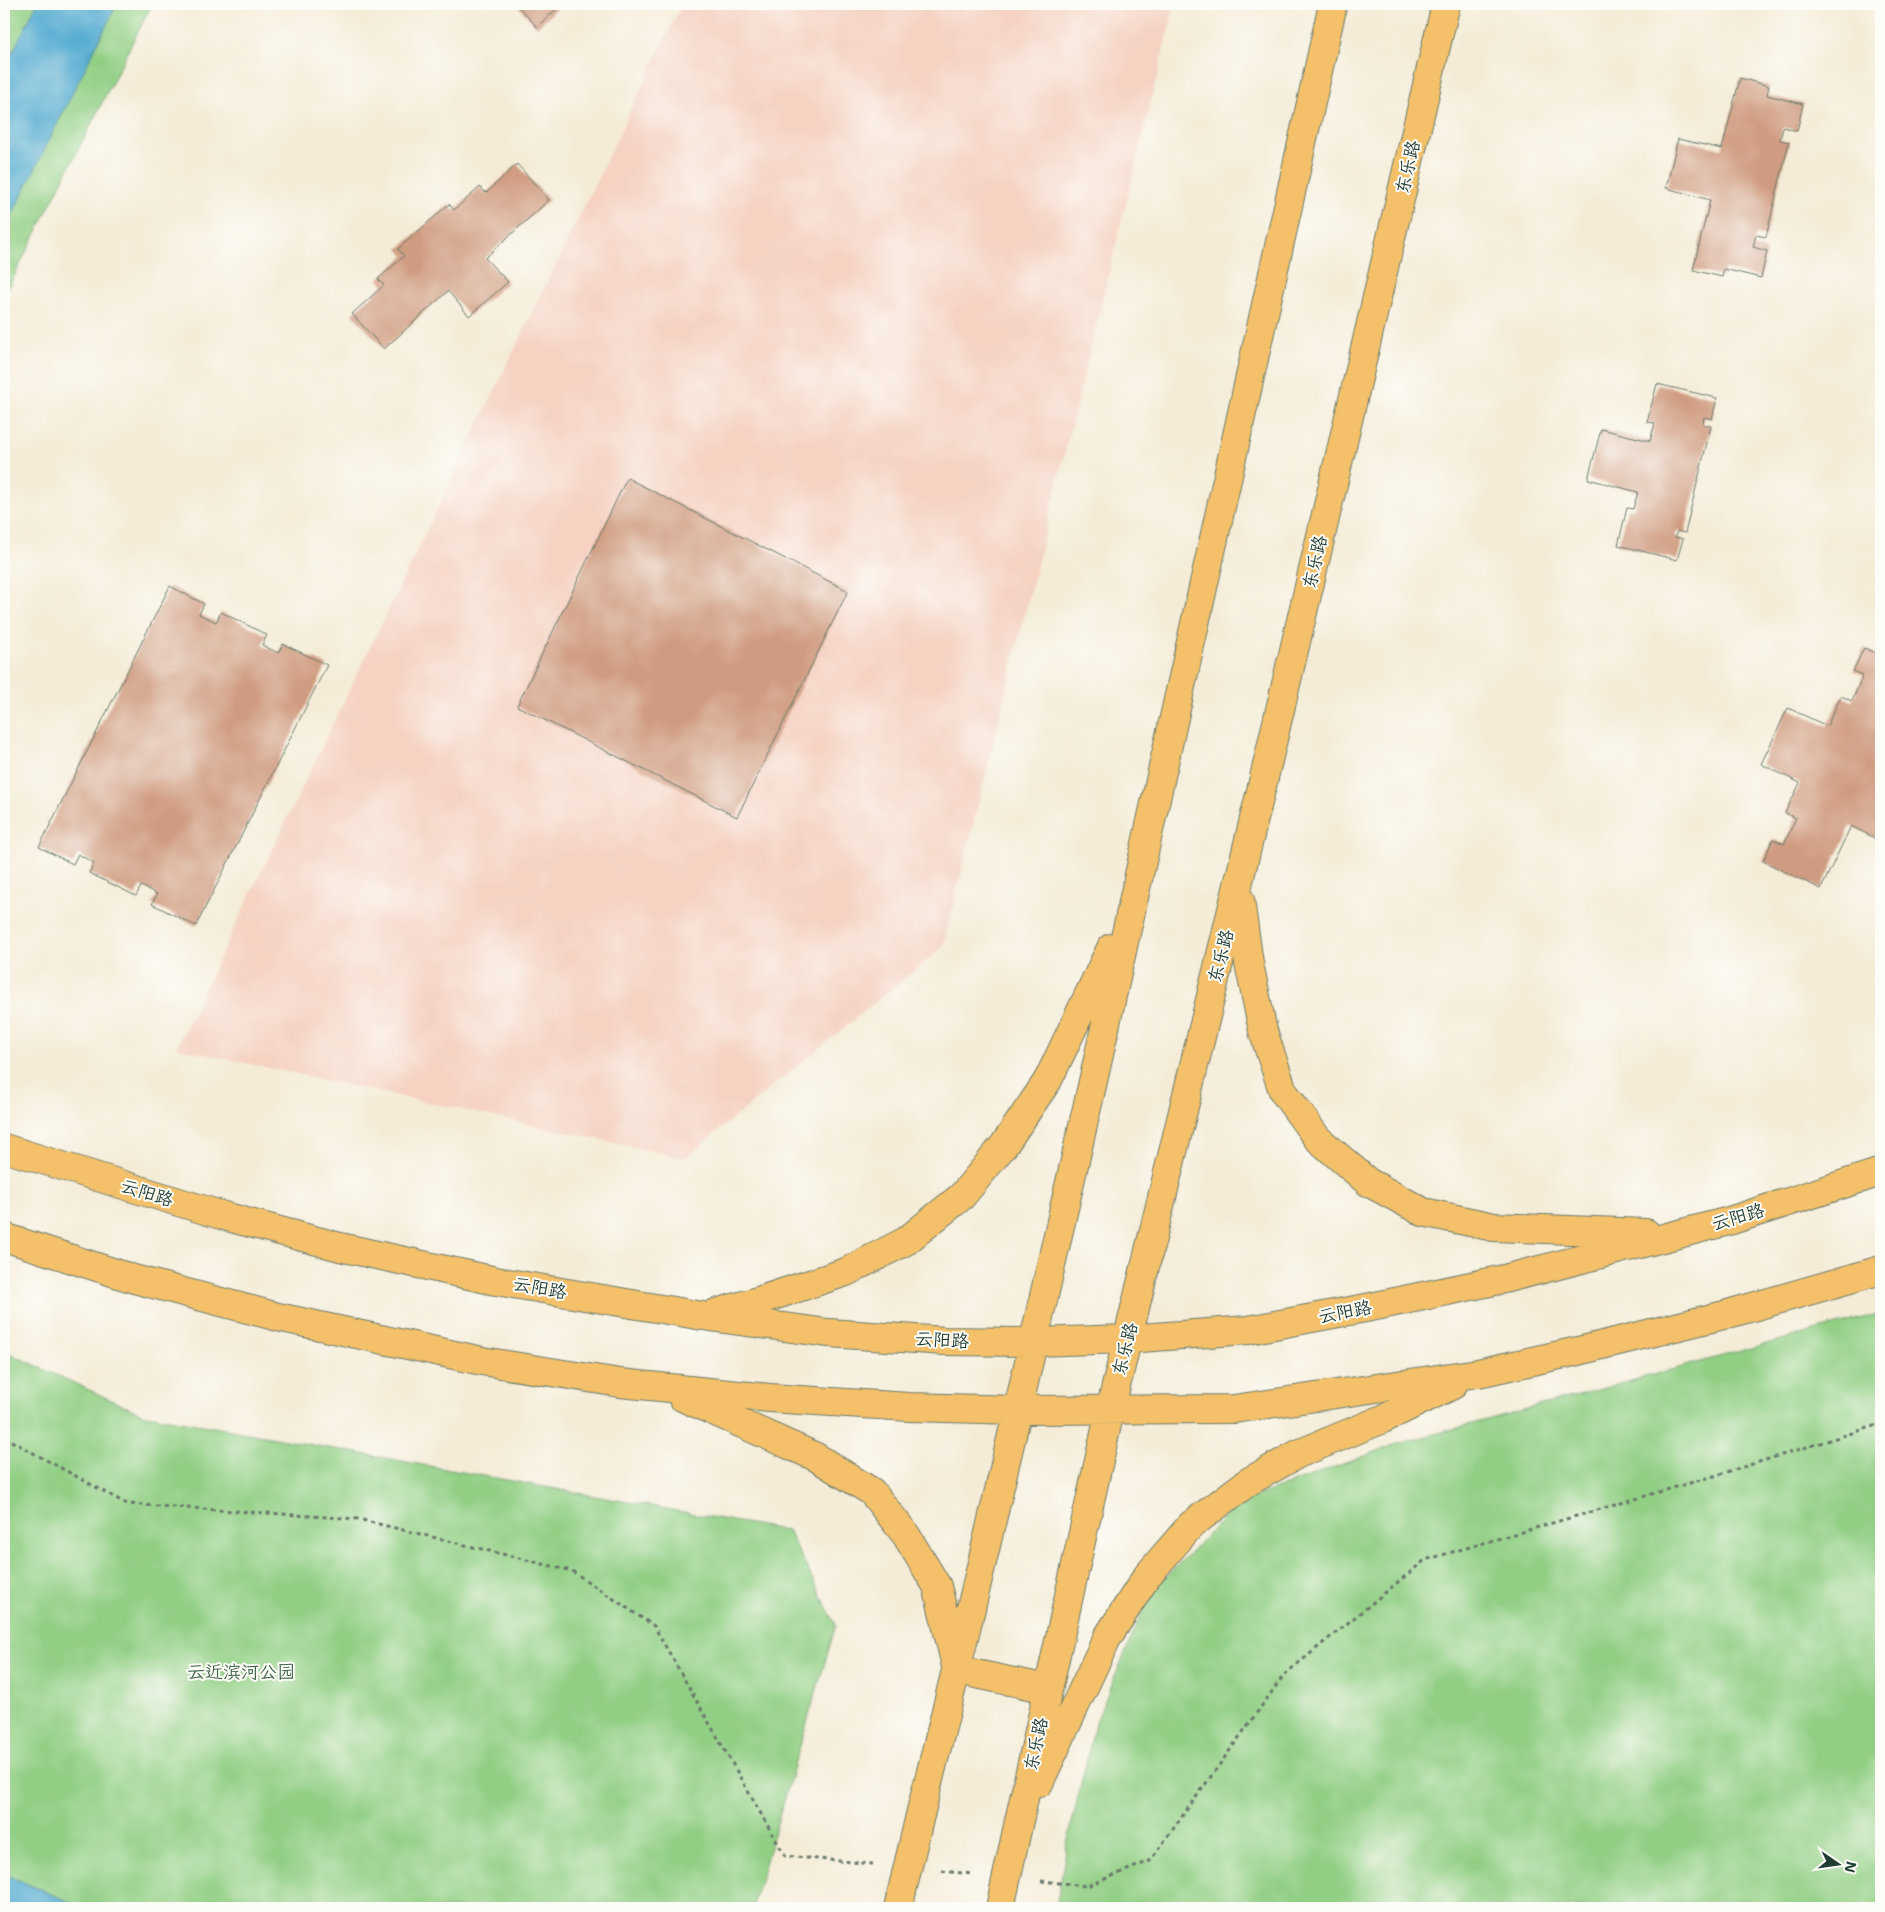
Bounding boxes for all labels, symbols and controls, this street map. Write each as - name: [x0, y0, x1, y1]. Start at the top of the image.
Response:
- street label: 东乐路: [1390, 138, 1426, 196]
- street label: 东乐路: [1297, 533, 1333, 591]
- street label: 东乐路: [1203, 927, 1239, 985]
- street label: 云阳路: [118, 1174, 176, 1212]
- street label: 云阳路: [1709, 1198, 1767, 1236]
- street label: 云阳路: [511, 1271, 569, 1305]
- street label: 云阳路: [1316, 1295, 1374, 1329]
- street label: 东乐路: [1107, 1320, 1143, 1378]
- street label: 云阳路: [914, 1327, 970, 1353]
- park label: 云近滨河公园: [187, 1660, 295, 1684]
- street label: 东乐路: [1019, 1715, 1053, 1773]
- north arrow: [1812, 1840, 1862, 1890]
- text: N: [1841, 1859, 1861, 1874]

